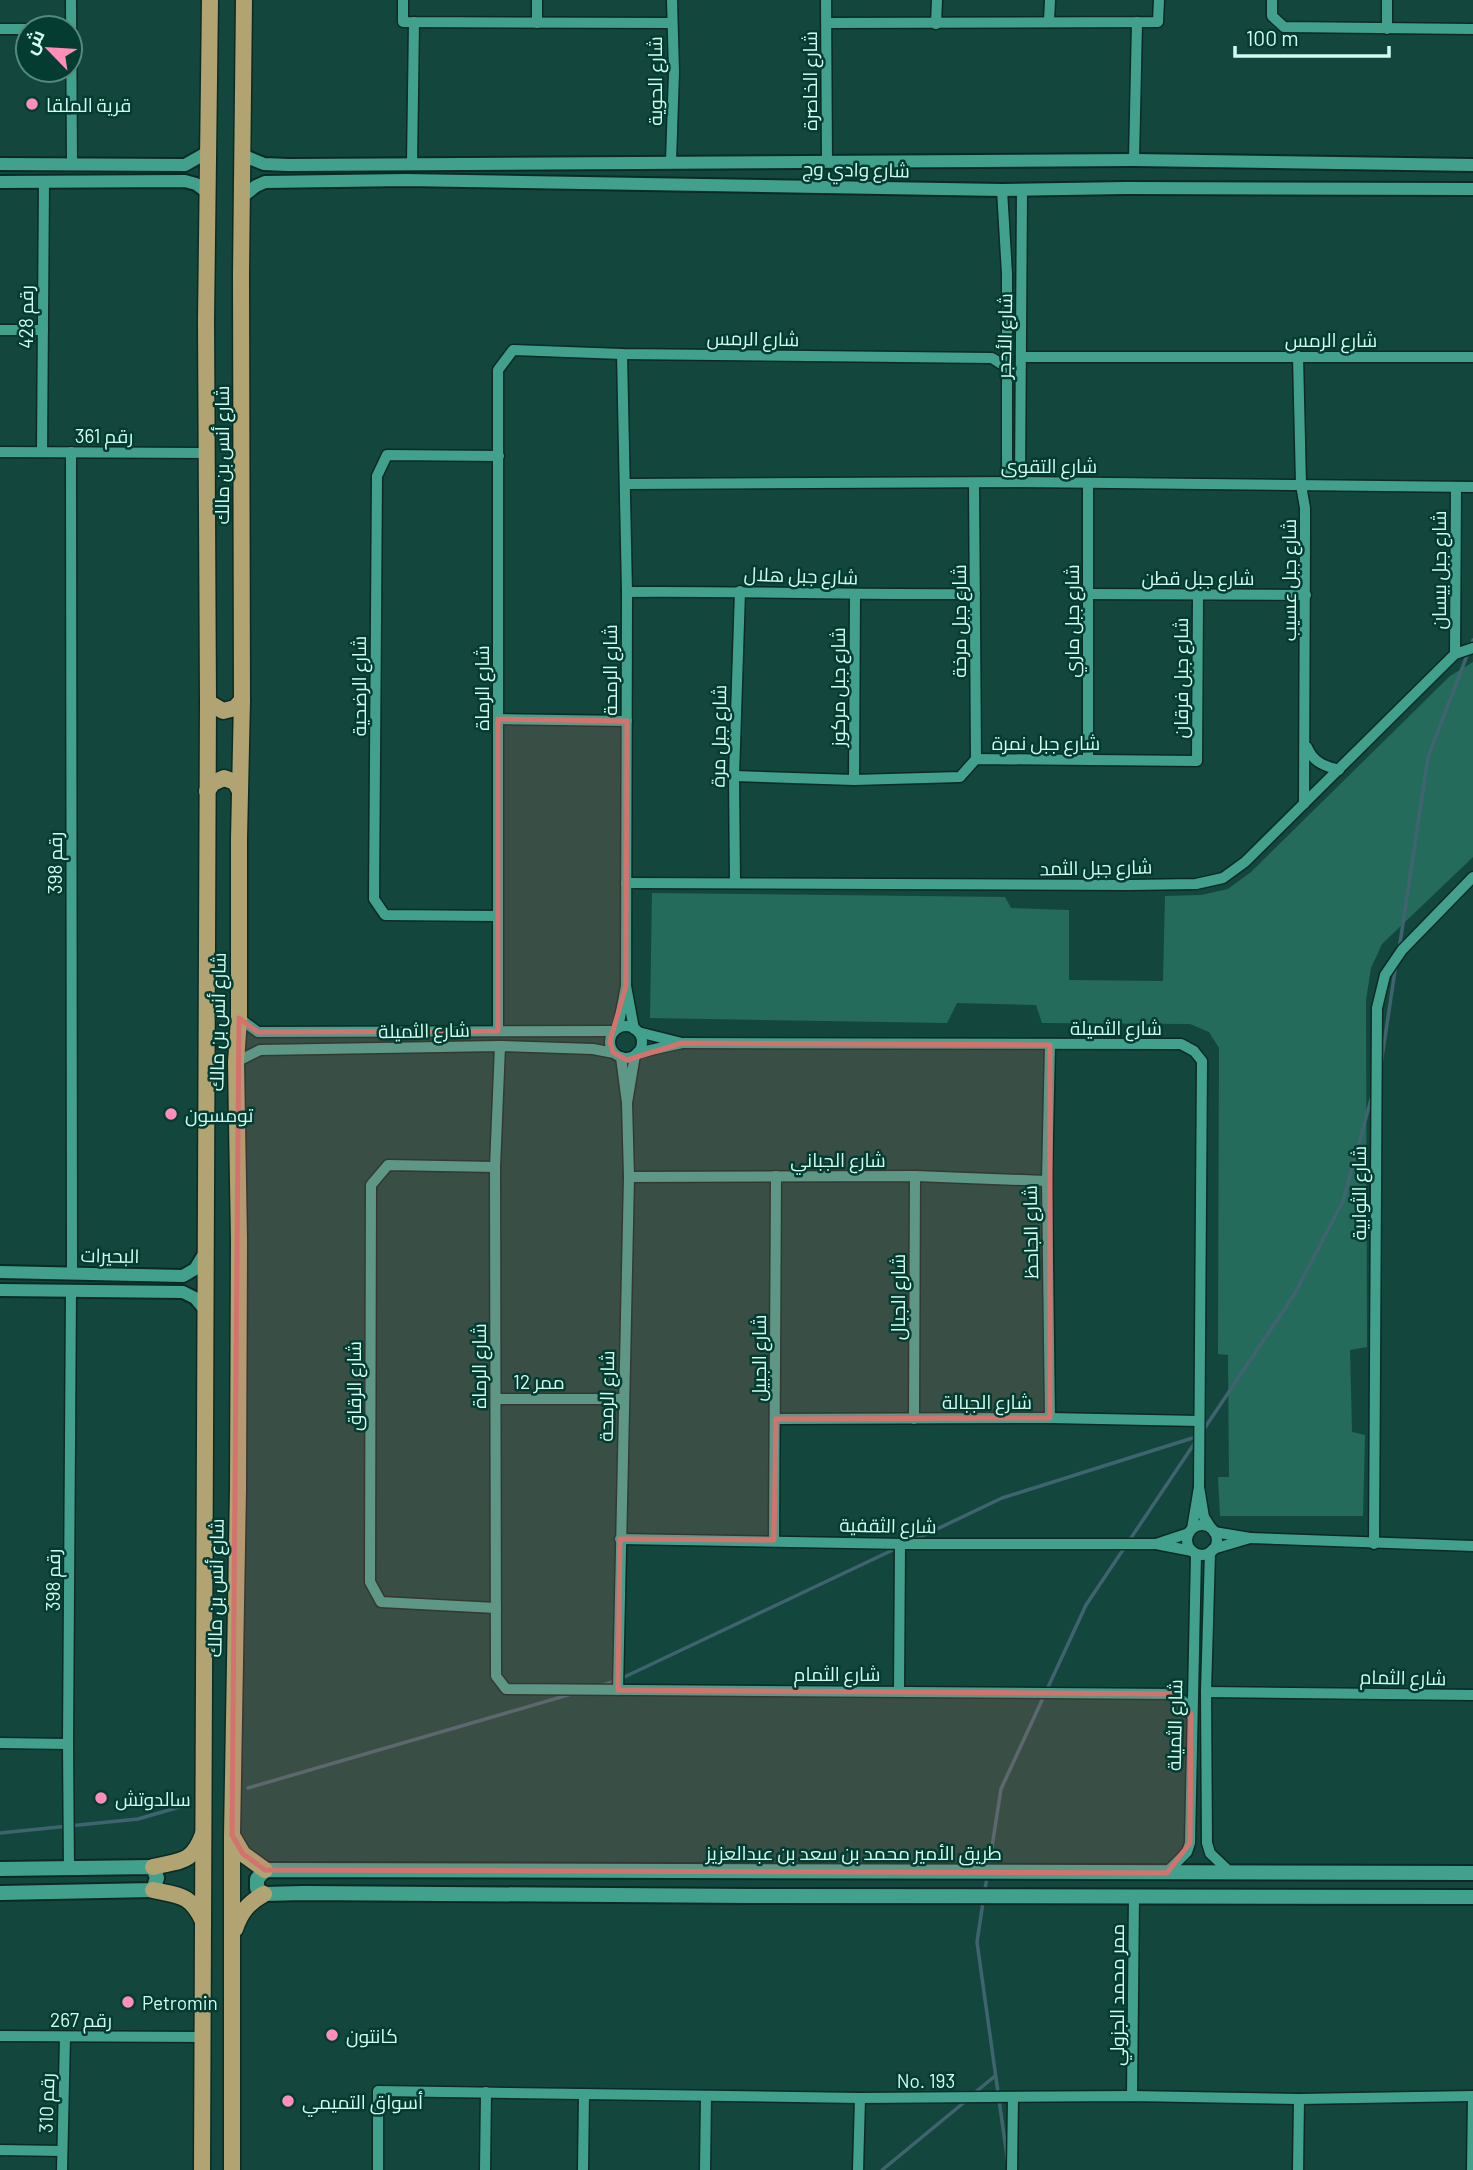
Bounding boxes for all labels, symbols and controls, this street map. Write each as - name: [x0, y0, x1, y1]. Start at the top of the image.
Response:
- north arrow: [14, 14, 84, 84]
- scale bar: [1235, 14, 1389, 58]
- text: 100 m: [1246, 25, 1299, 50]
- text: ش: [18, 26, 50, 58]
- street label: شارع الخاصرة: [798, 31, 824, 131]
- street label: شارع الحوية: [643, 36, 669, 126]
- place label: قرية الملقا: [46, 93, 131, 117]
- marker: قرية الملقا: [24, 96, 40, 112]
- street label: شارع وادي وج: [802, 157, 910, 185]
- street label: رقم 428: [14, 285, 40, 349]
- street label: شارع الأحجر: [992, 293, 1019, 380]
- street label: شارع الرمس: [706, 326, 799, 353]
- street label: شارع الرمس: [1285, 328, 1377, 354]
- street label: شارع أنس بن مالك: [210, 386, 236, 525]
- street label: رقم 361: [75, 424, 133, 450]
- street label: شارع التقوى: [1001, 454, 1097, 480]
- street label: شارع جبل بيسان: [1427, 510, 1453, 630]
- street label: شارع جبل عسيب: [1277, 519, 1303, 641]
- street label: شارع جبل هلال: [743, 562, 859, 591]
- street label: شارع جبل مرخة: [947, 564, 973, 678]
- street label: شارع جبل ماري: [1060, 564, 1087, 678]
- street label: شارع جبل قطن: [1142, 566, 1254, 592]
- street label: شارع جبل فرقان: [1169, 618, 1195, 738]
- street label: شارع الرمحة: [598, 624, 624, 716]
- street label: شارع جبل مركوز: [826, 627, 852, 748]
- street label: شارع الرضحية: [347, 636, 373, 736]
- street label: شارع الرماة: [470, 645, 496, 731]
- street label: شارع جبل مرة: [706, 684, 733, 788]
- street label: شارع جبل نمرة: [992, 731, 1100, 757]
- street label: رقم 398: [43, 832, 69, 894]
- street label: شارع جبل الثمد: [1039, 855, 1153, 882]
- street label: شارع أنس بن مالك: [204, 952, 233, 1092]
- street label: شارع الثميلة: [1070, 1016, 1162, 1042]
- street label: شارع الثميلة: [378, 1018, 470, 1045]
- place label: تومسون: [185, 1103, 253, 1127]
- marker: تومسون: [163, 1106, 179, 1122]
- street label: شارع الثوابية: [1347, 1146, 1373, 1240]
- street label: شارع الجباني: [790, 1148, 886, 1175]
- street label: شارع الجاحظ: [1018, 1185, 1045, 1279]
- street label: البحيرات: [80, 1243, 140, 1268]
- street label: شارع الجبال: [886, 1254, 912, 1340]
- street label: شارع الجبيل: [747, 1315, 773, 1401]
- street label: شارع الرماة: [467, 1323, 493, 1409]
- street label: شارع الرقاق: [342, 1341, 368, 1431]
- street label: شارع الرمحة: [594, 1350, 621, 1442]
- street label: ممر 12: [513, 1370, 565, 1394]
- street label: شارع الجبالة: [942, 1390, 1032, 1416]
- street label: شارع الثقفية: [839, 1513, 937, 1540]
- street label: شارع أنس بن مالك: [202, 1518, 231, 1658]
- street label: رقم 398: [41, 1549, 67, 1611]
- street label: شارع الثمام: [794, 1662, 880, 1688]
- street label: شارع الثمام: [1359, 1665, 1447, 1692]
- street label: شارع الثميلة: [1162, 1679, 1189, 1771]
- place label: سالدوتش: [115, 1787, 191, 1811]
- marker: سالدوتش: [93, 1790, 109, 1806]
- street label: طريق الأمير محمد بن سعد بن عبدالعزيز: [705, 1841, 1002, 1866]
- street label: ممر محمد الجزولي: [1105, 1924, 1132, 2066]
- place label: Petromin: [142, 1991, 218, 2014]
- marker: Petromin: [120, 1994, 136, 2010]
- street label: رقم 267: [50, 2008, 112, 2034]
- place label: كانتون: [346, 2024, 398, 2048]
- marker: كانتون: [324, 2027, 340, 2043]
- street label: No. 193: [897, 2069, 955, 2092]
- street label: رقم 310: [33, 2073, 62, 2133]
- place label: أسواق التميمي: [302, 2090, 423, 2117]
- marker: أسواق التميمي: [280, 2093, 296, 2109]

